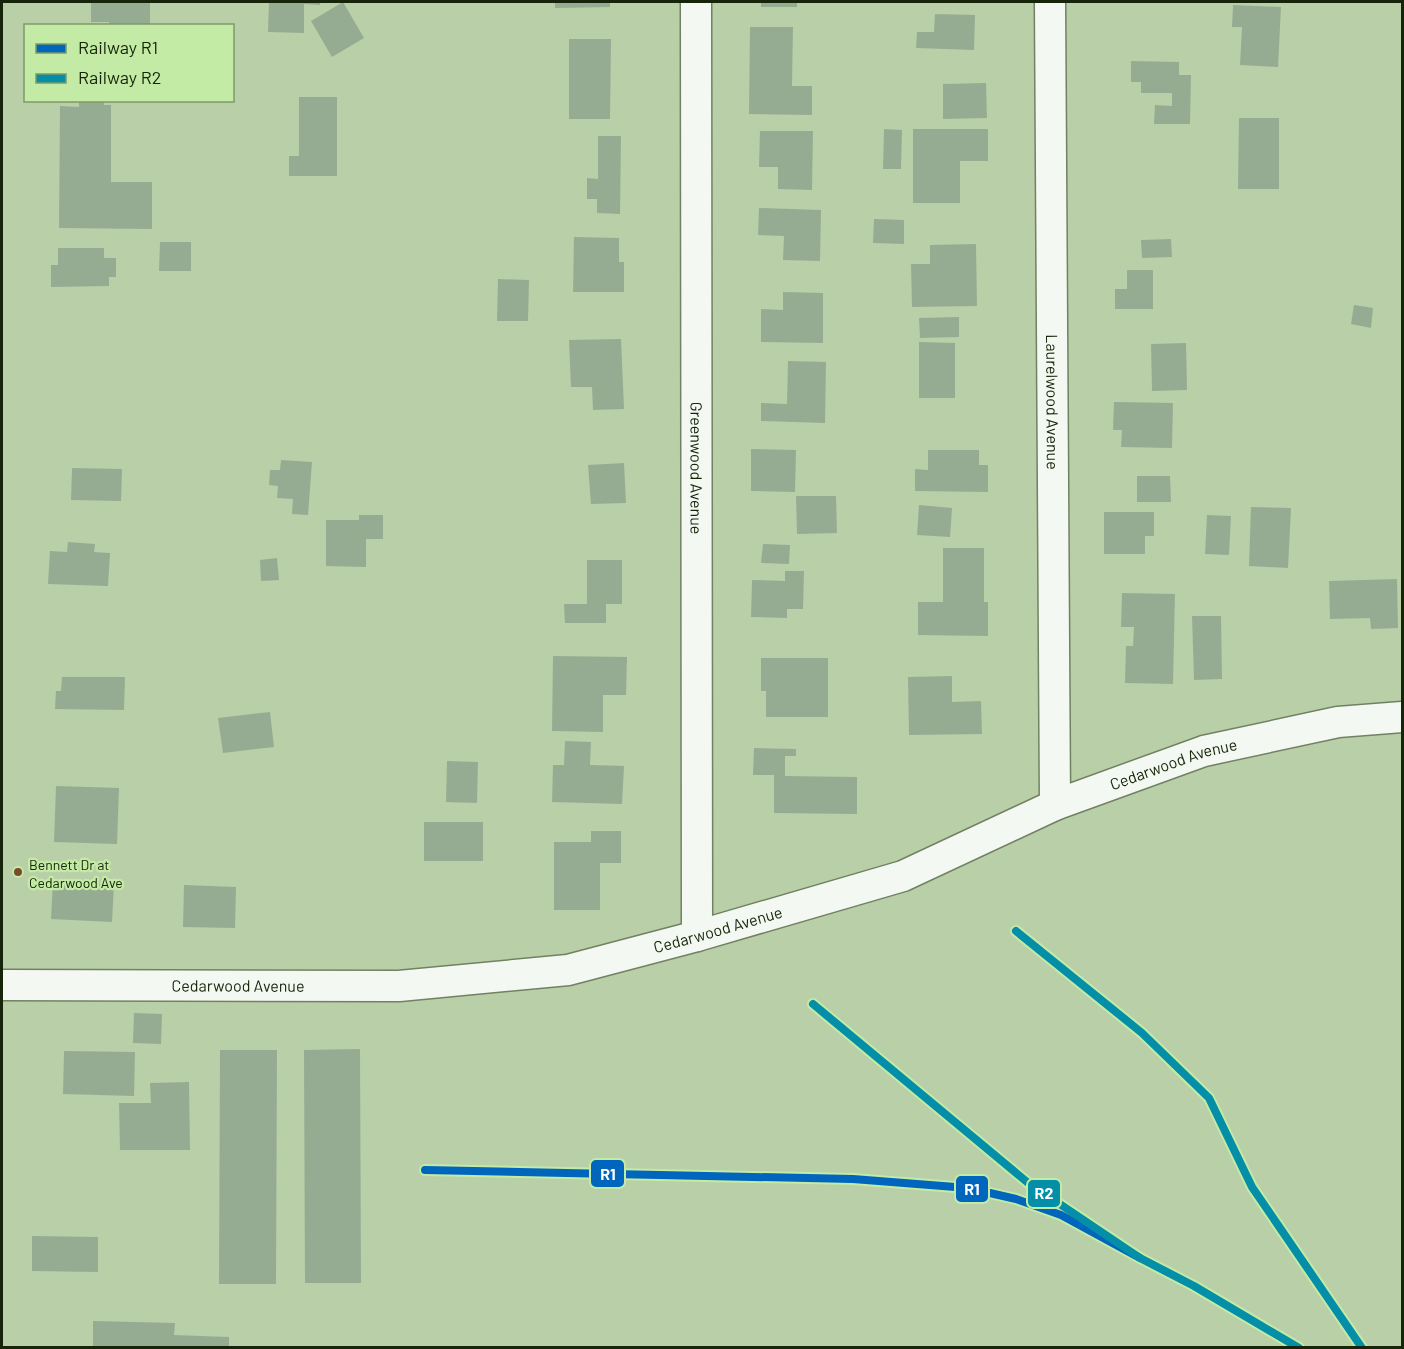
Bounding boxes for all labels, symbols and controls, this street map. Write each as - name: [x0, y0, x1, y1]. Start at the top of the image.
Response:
- legend: [24, 24, 234, 102]
- text: Railway R1: [78, 36, 158, 58]
- text: Railway R2: [78, 66, 161, 88]
- street label: Laurelwood Avenue: [1043, 334, 1063, 470]
- street label: Greenwood Avenue: [687, 402, 707, 534]
- street label: Cedarwood Avenue: [1107, 734, 1239, 793]
- place label: Bennett Dr at Cedarwood Ave: [29, 856, 123, 891]
- marker: Bennett Dr at Cedarwood Ave: [12, 866, 24, 878]
- street label: Cedarwood Avenue: [651, 902, 784, 956]
- street label: Cedarwood Avenue: [171, 975, 305, 995]
- line badge: R1: [590, 1159, 625, 1188]
- text: R1: [600, 1164, 616, 1183]
- line badge: R1: [955, 1175, 989, 1203]
- text: R1: [964, 1179, 980, 1198]
- line badge: R2: [1027, 1179, 1061, 1208]
- text: R2: [1035, 1183, 1053, 1202]

